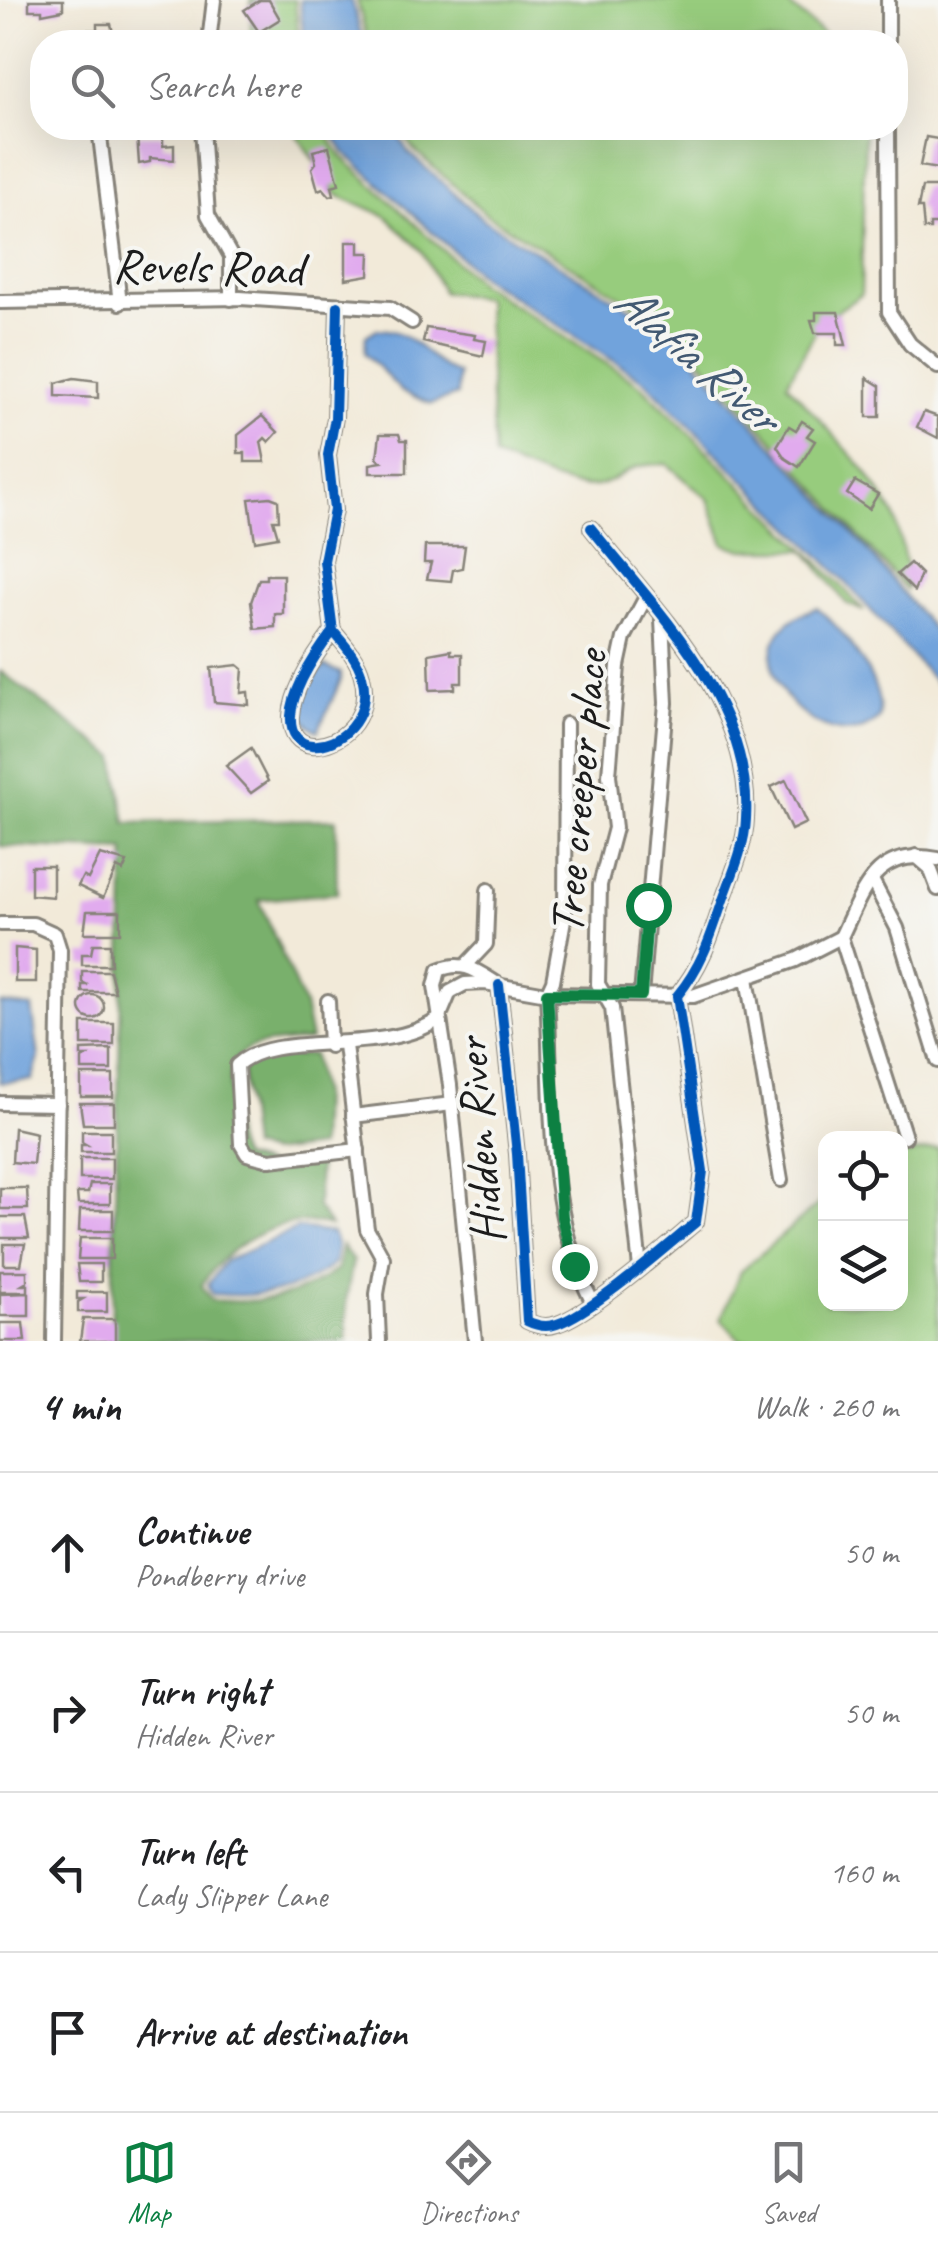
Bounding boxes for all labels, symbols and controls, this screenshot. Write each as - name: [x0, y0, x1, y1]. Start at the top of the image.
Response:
- search box: [30, 30, 908, 140]
- icon: search: [65, 58, 120, 113]
- text: Search here: [145, 62, 300, 109]
- street label: Revels Road: [112, 235, 311, 299]
- water label: Alafia River: [602, 269, 797, 450]
- street label: Tree creeper place: [536, 644, 621, 936]
- route start: [626, 883, 672, 929]
- street label: Hidden River: [440, 1032, 518, 1246]
- map controls: [818, 1131, 908, 1311]
- button: locate: [818, 1131, 908, 1221]
- button: layers: [818, 1221, 908, 1311]
- route end: [552, 1244, 598, 1290]
- text: 4 min: [40, 1380, 120, 1433]
- text: Walk · 260 m: [754, 1386, 898, 1427]
- text: Continue: [135, 1508, 249, 1555]
- icon: ahead: [40, 1525, 95, 1580]
- text: 50 m: [844, 1532, 898, 1573]
- text: Pondberry drive: [135, 1555, 304, 1596]
- text: Turn right: [135, 1668, 269, 1715]
- icon: right: [40, 1685, 95, 1740]
- text: 50 m: [844, 1692, 898, 1733]
- text: Hidden River: [135, 1715, 273, 1756]
- text: Turn left: [135, 1828, 245, 1875]
- icon: left: [40, 1845, 95, 1900]
- text: 160 m: [829, 1852, 898, 1893]
- text: Lady Slipper Lane: [135, 1875, 327, 1916]
- icon: arrive: [40, 2005, 95, 2060]
- text: Arrive at destination: [135, 2009, 407, 2056]
- tab: Map: [122, 2135, 177, 2230]
- tab: Directions: [420, 2135, 518, 2230]
- tab: Saved: [761, 2135, 816, 2230]

